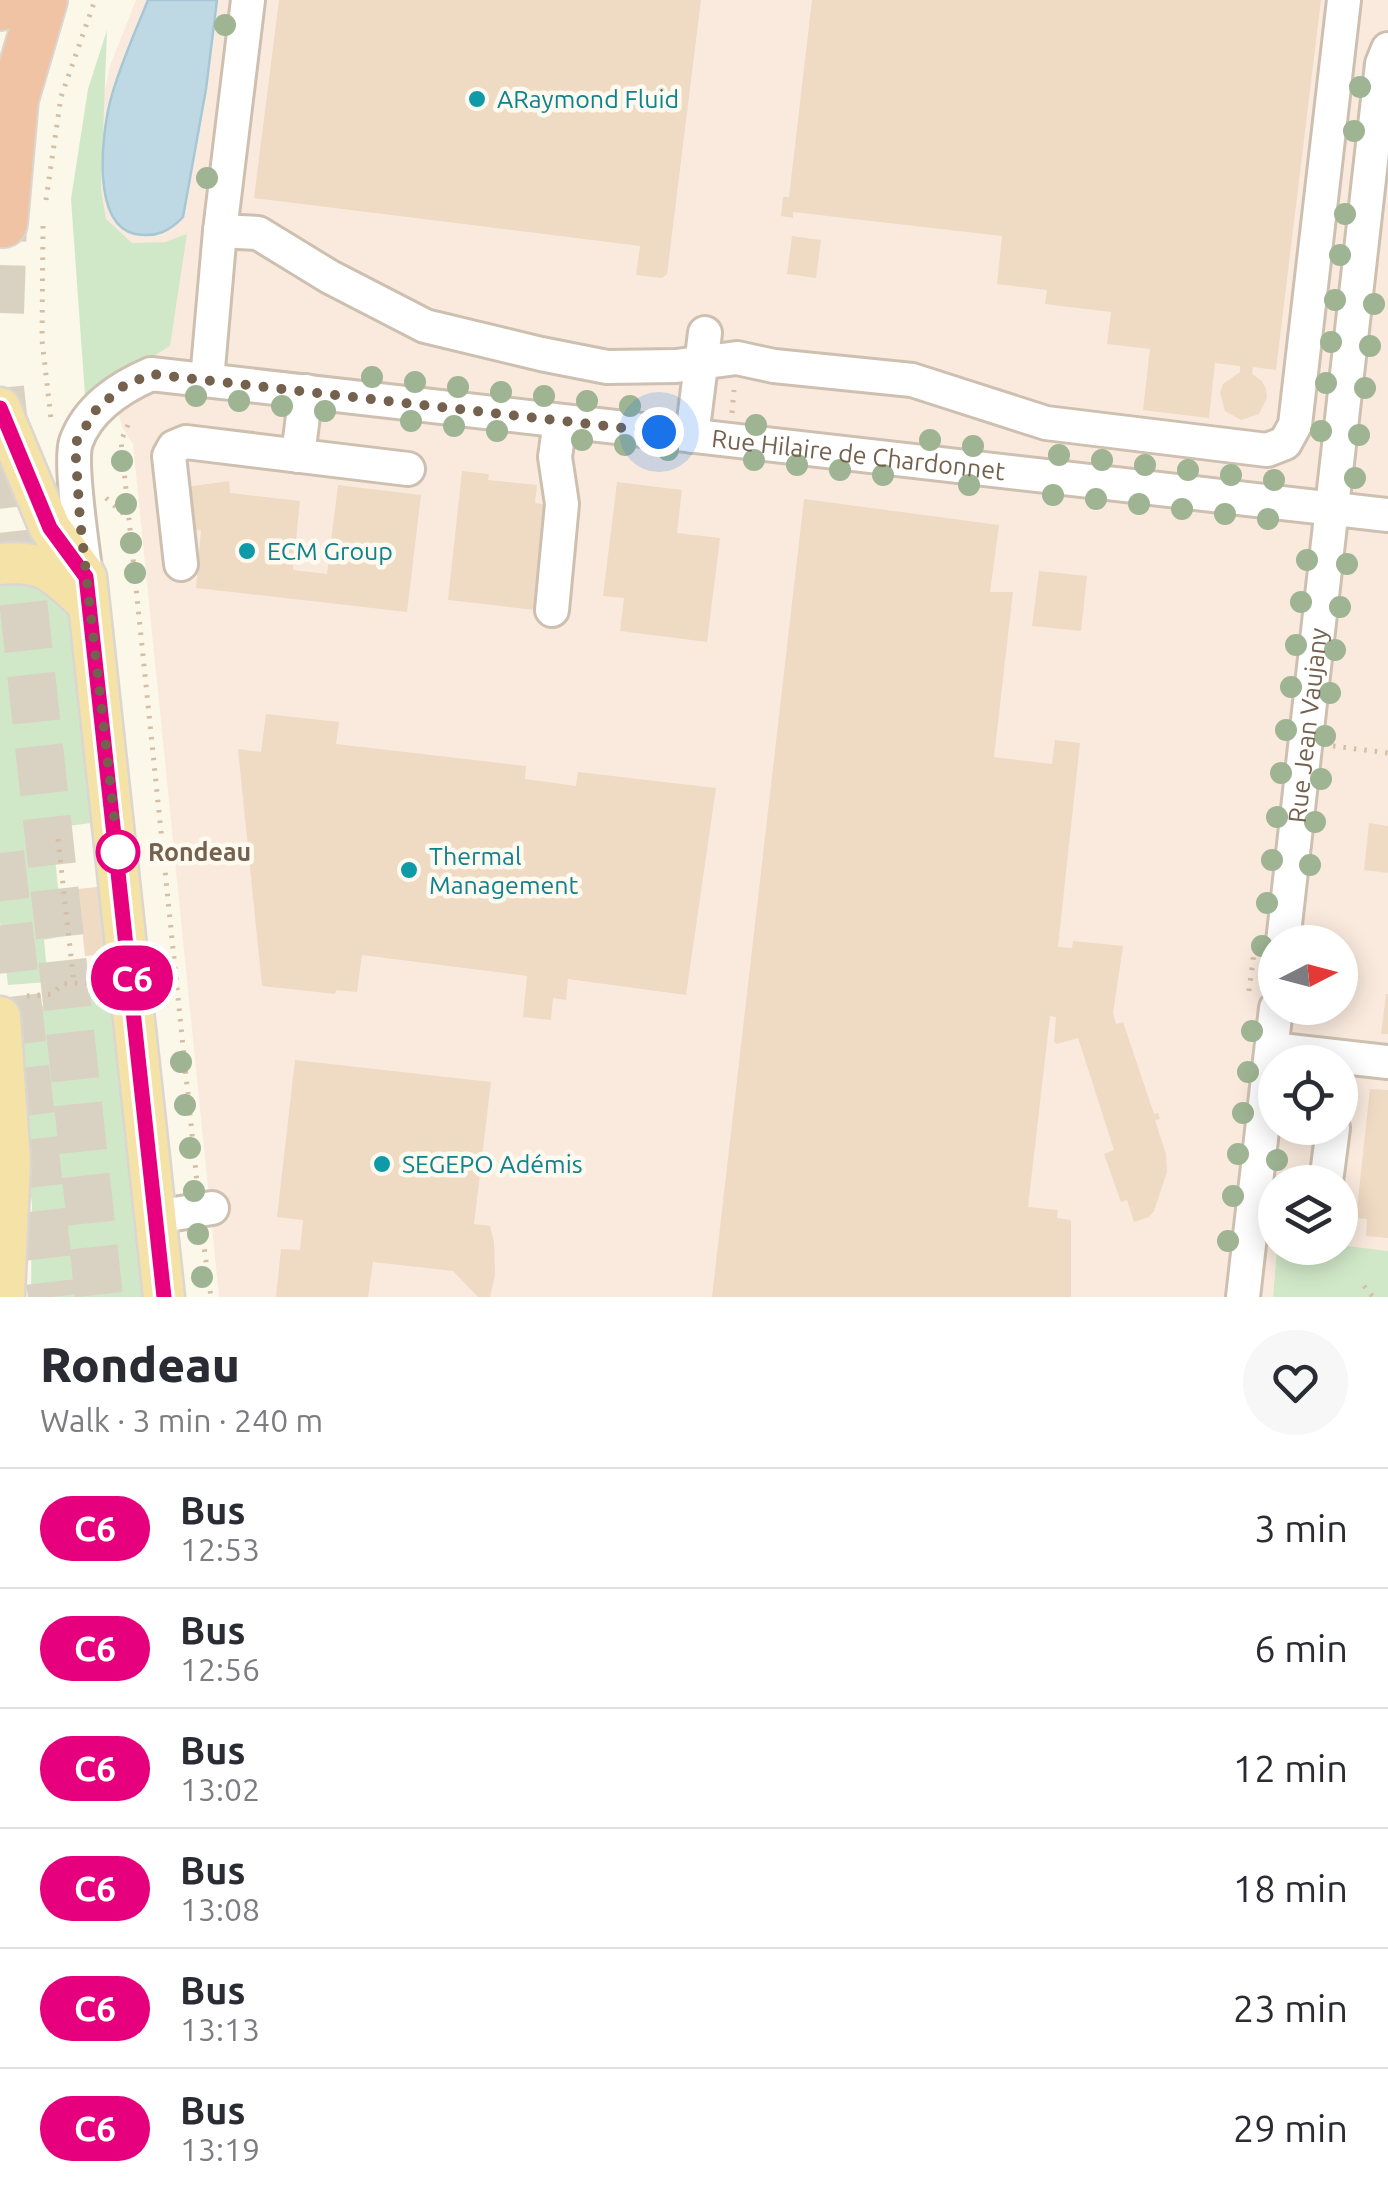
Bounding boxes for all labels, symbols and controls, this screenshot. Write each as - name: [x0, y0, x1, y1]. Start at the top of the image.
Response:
- place label: ARaymond Fluid: [497, 85, 679, 113]
- marker: ARaymond Fluid: [466, 88, 488, 110]
- your location: [634, 407, 684, 457]
- street label: Rue Hilaire de Chardonnet: [710, 424, 1007, 485]
- place label: ECM Group: [267, 537, 393, 565]
- marker: ECM Group: [236, 540, 258, 562]
- street label: Rue Jean Vaujany: [1283, 626, 1332, 824]
- marker: Rondeau: [97, 831, 139, 873]
- place label: Rondeau: [148, 838, 251, 866]
- place label: Thermal Management: [429, 842, 579, 899]
- marker: Thermal Management: [398, 859, 420, 881]
- north arrow: [1258, 925, 1358, 1025]
- map controls: [1258, 925, 1358, 1265]
- line badge: C6: [87, 946, 177, 1010]
- text: C6: [111, 958, 153, 998]
- button: locate: [1258, 1045, 1358, 1145]
- place label: SEGEPO Adémis: [402, 1150, 583, 1178]
- marker: SEGEPO Adémis: [371, 1153, 393, 1175]
- button: layers: [1258, 1165, 1358, 1265]
- button: heart: [1243, 1330, 1348, 1435]
- text: Rondeau: [40, 1337, 240, 1391]
- text: Walk · 3 min · 240 m: [40, 1402, 323, 1438]
- text: Bus: [180, 1489, 245, 1531]
- text: 3 min: [1254, 1507, 1348, 1549]
- text: C6: [74, 1508, 116, 1548]
- text: 12:53: [180, 1531, 260, 1567]
- text: Bus: [180, 1609, 245, 1651]
- text: 6 min: [1254, 1627, 1348, 1669]
- text: C6: [74, 1628, 116, 1668]
- text: 12:56: [180, 1651, 260, 1687]
- text: Bus: [180, 1729, 245, 1771]
- text: 12 min: [1233, 1747, 1348, 1789]
- text: C6: [74, 1748, 116, 1788]
- text: 13:02: [180, 1771, 260, 1807]
- text: Bus: [180, 1849, 245, 1891]
- text: 18 min: [1233, 1867, 1348, 1909]
- text: C6: [74, 1868, 116, 1908]
- text: 13:08: [180, 1891, 260, 1927]
- text: Bus: [180, 1969, 245, 2011]
- text: 23 min: [1233, 1987, 1348, 2029]
- text: C6: [74, 1988, 116, 2028]
- text: 13:13: [180, 2011, 260, 2047]
- text: Bus: [180, 2089, 245, 2131]
- text: 29 min: [1233, 2107, 1348, 2149]
- text: C6: [74, 2108, 116, 2148]
- text: 13:19: [180, 2131, 260, 2167]

